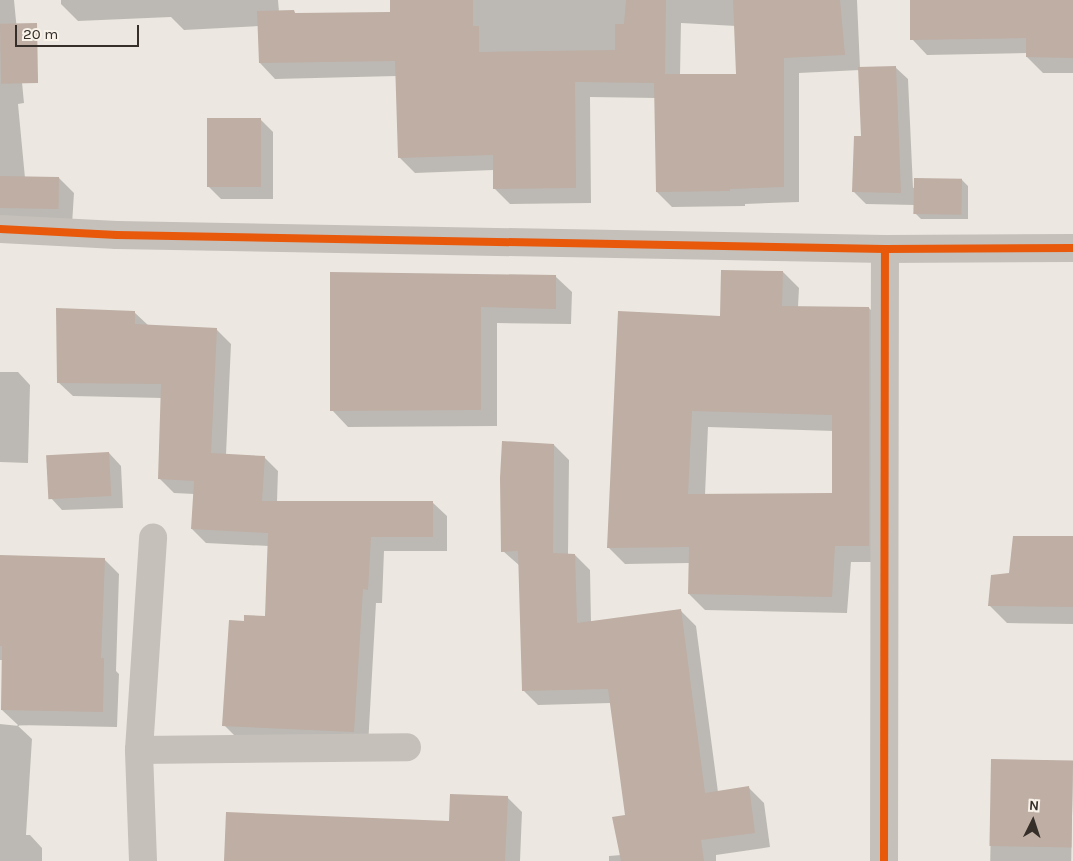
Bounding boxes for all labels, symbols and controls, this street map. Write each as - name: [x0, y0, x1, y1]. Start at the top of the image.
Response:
- scale bar: [18, 15, 141, 47]
- text: 20 m: [23, 25, 58, 43]
- north arrow: [1008, 796, 1058, 846]
- text: N: [1028, 797, 1040, 814]

